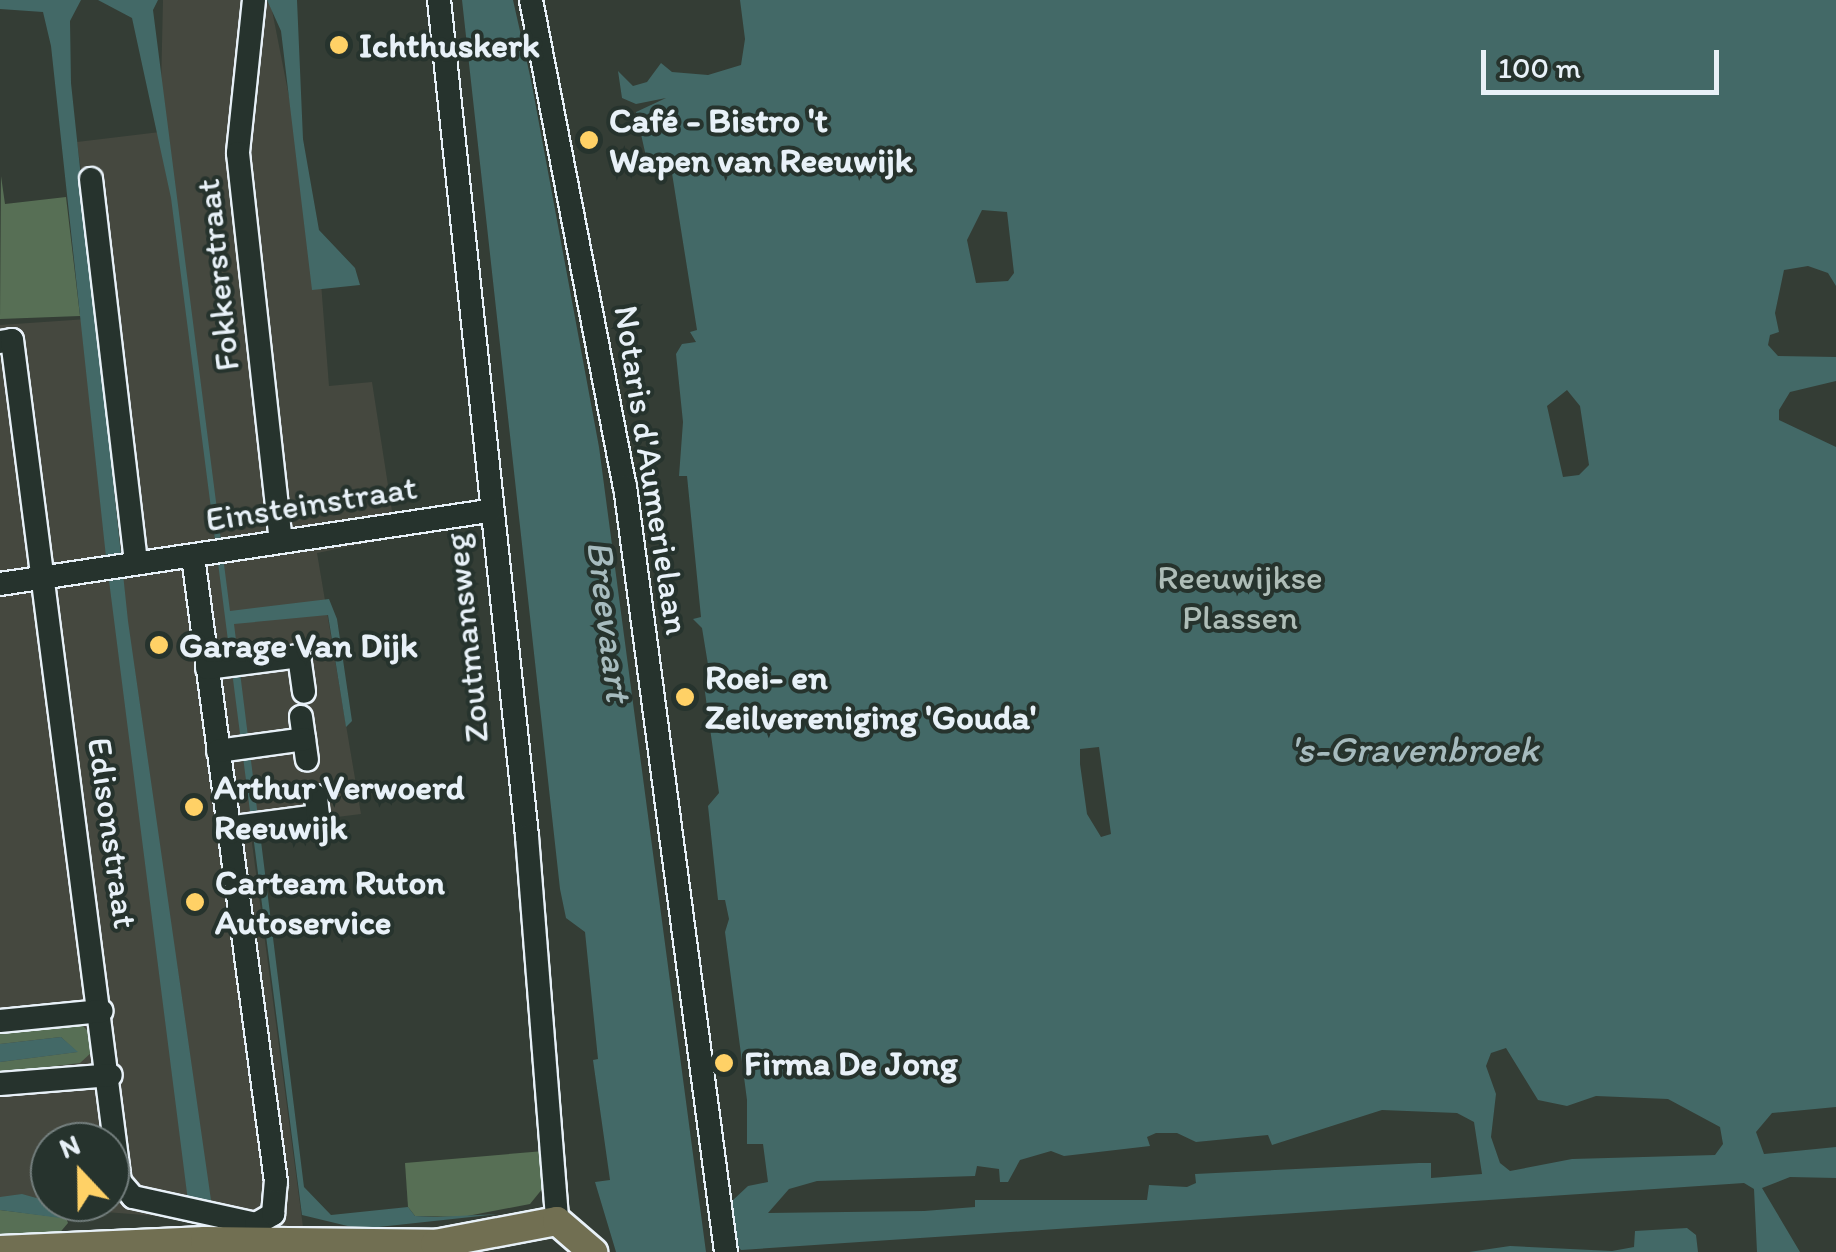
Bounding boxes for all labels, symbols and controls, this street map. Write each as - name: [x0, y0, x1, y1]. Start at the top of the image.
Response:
- place label: Ichthuskerk: [359, 24, 540, 66]
- scale bar: [1486, 30, 1724, 92]
- marker: Ichthuskerk: [328, 34, 350, 56]
- text: 100 m: [1498, 49, 1581, 86]
- place label: Café - Bistro 't Wapen van Reeuwijk: [609, 99, 912, 181]
- marker: Café - Bistro 't Wapen van Reeuwijk: [578, 129, 600, 151]
- street label: Fokkerstraat: [186, 177, 248, 373]
- street label: Notaris d'Aumerielaan: [605, 302, 699, 638]
- street label: Einsteinstraat: [202, 466, 420, 540]
- street label: Zoutmansweg: [434, 531, 498, 745]
- water label: Breevaart: [576, 538, 642, 704]
- park label: Reeuwijkse Plassen: [1157, 556, 1323, 638]
- place label: Garage Van Dijk: [179, 624, 419, 666]
- marker: Garage Van Dijk: [148, 634, 170, 656]
- place label: Roei- en Zeilvereniging 'Gouda': [705, 656, 1037, 738]
- marker: Roei- en Zeilvereniging 'Gouda': [674, 686, 696, 708]
- water label: 's-Gravenbroek: [1290, 727, 1538, 773]
- street label: Edisonstraat: [79, 735, 147, 931]
- place label: Arthur Verwoerd Reeuwijk: [214, 766, 465, 848]
- marker: Arthur Verwoerd Reeuwijk: [183, 796, 205, 818]
- place label: Carteam Ruton Autoservice: [215, 861, 445, 943]
- marker: Carteam Ruton Autoservice: [184, 891, 206, 913]
- place label: Firma De Jong: [744, 1042, 958, 1084]
- marker: Firma De Jong: [713, 1052, 735, 1074]
- north arrow: [30, 1122, 130, 1222]
- text: N: [54, 1127, 85, 1165]

